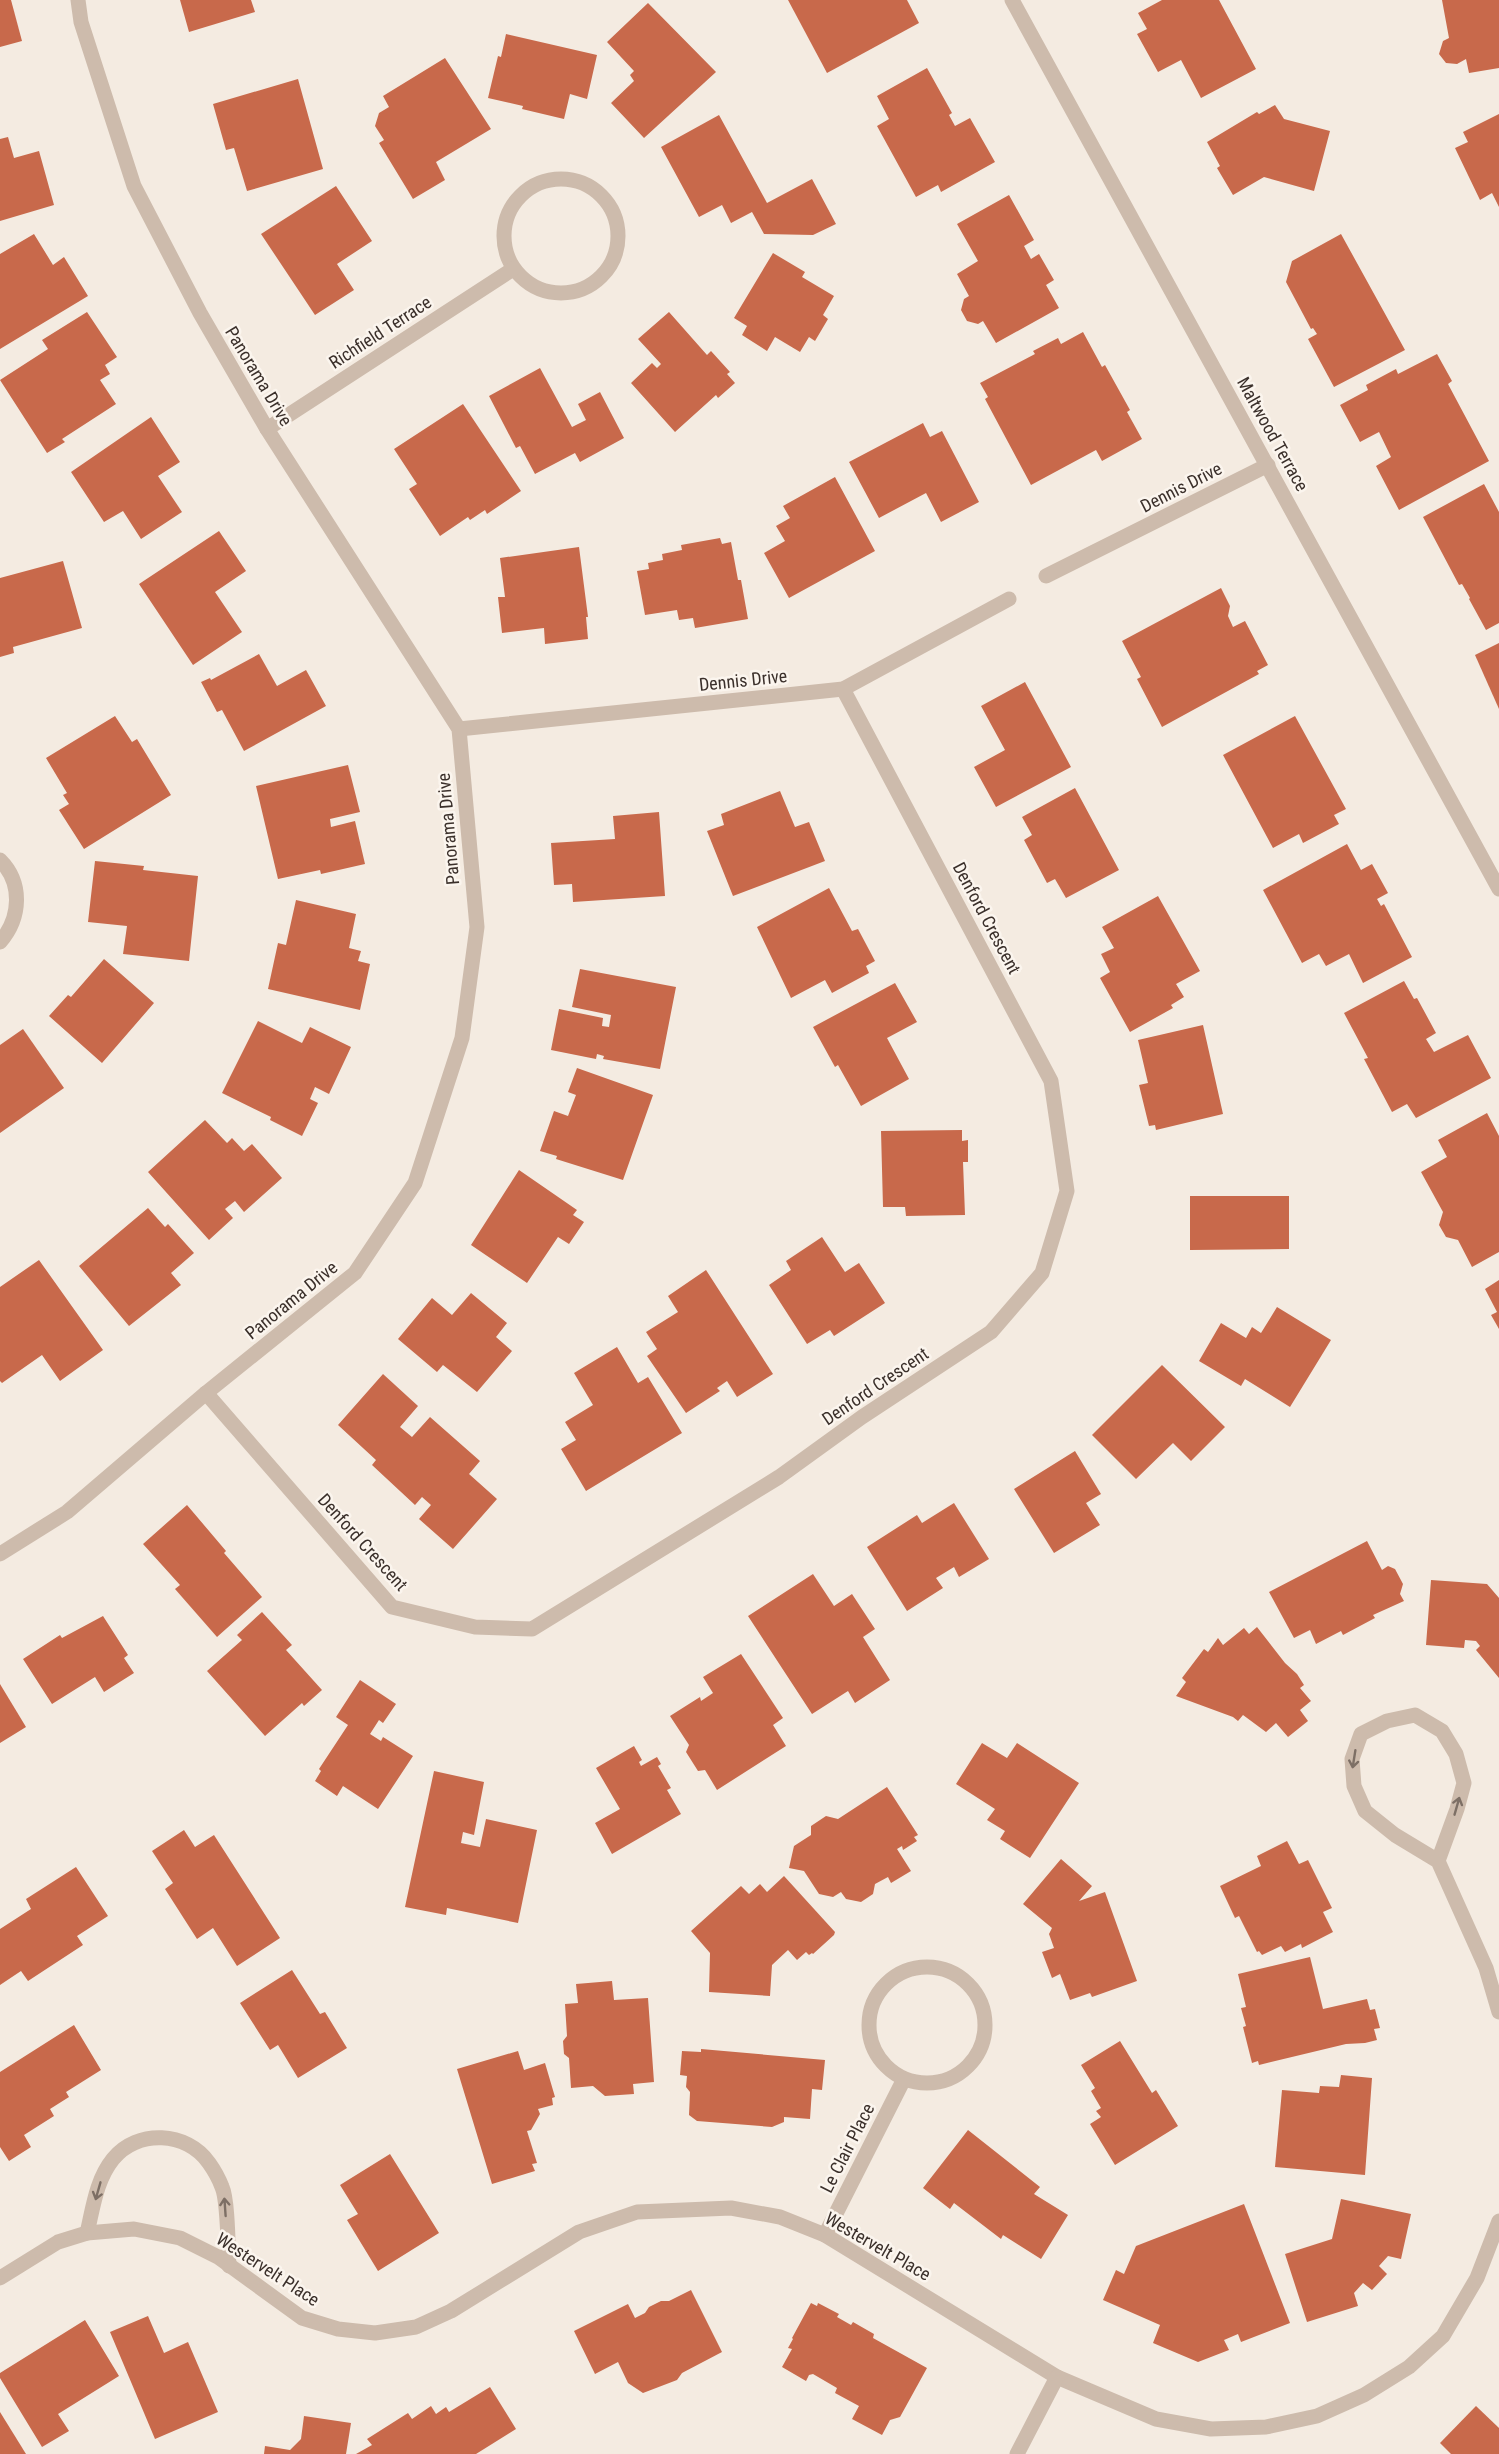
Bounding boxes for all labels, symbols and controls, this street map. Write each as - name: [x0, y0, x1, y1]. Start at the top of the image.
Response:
- street label: Richfield Terrace: [325, 291, 435, 373]
- street label: Panorama Drive: [221, 322, 297, 430]
- street label: Maltwood Terrace: [1233, 373, 1313, 495]
- street label: Dennis Drive: [1137, 458, 1225, 516]
- street label: Dennis Drive: [698, 665, 788, 695]
- street label: Panorama Drive: [433, 772, 463, 886]
- street label: Denford Crescent: [949, 859, 1025, 977]
- street label: Panorama Drive: [241, 1257, 341, 1343]
- street label: Denford Crescent: [818, 1343, 932, 1429]
- street label: Denford Crescent: [314, 1489, 412, 1595]
- one-way arrow: [1349, 1748, 1360, 1768]
- one-way arrow: [1452, 1797, 1463, 1816]
- street label: Le Clair Place: [816, 2100, 878, 2196]
- one-way arrow: [92, 2181, 103, 2200]
- one-way arrow: [219, 2198, 230, 2218]
- street label: Westervelt Place: [821, 2207, 935, 2285]
- street label: Westervelt Place: [213, 2228, 323, 2310]

